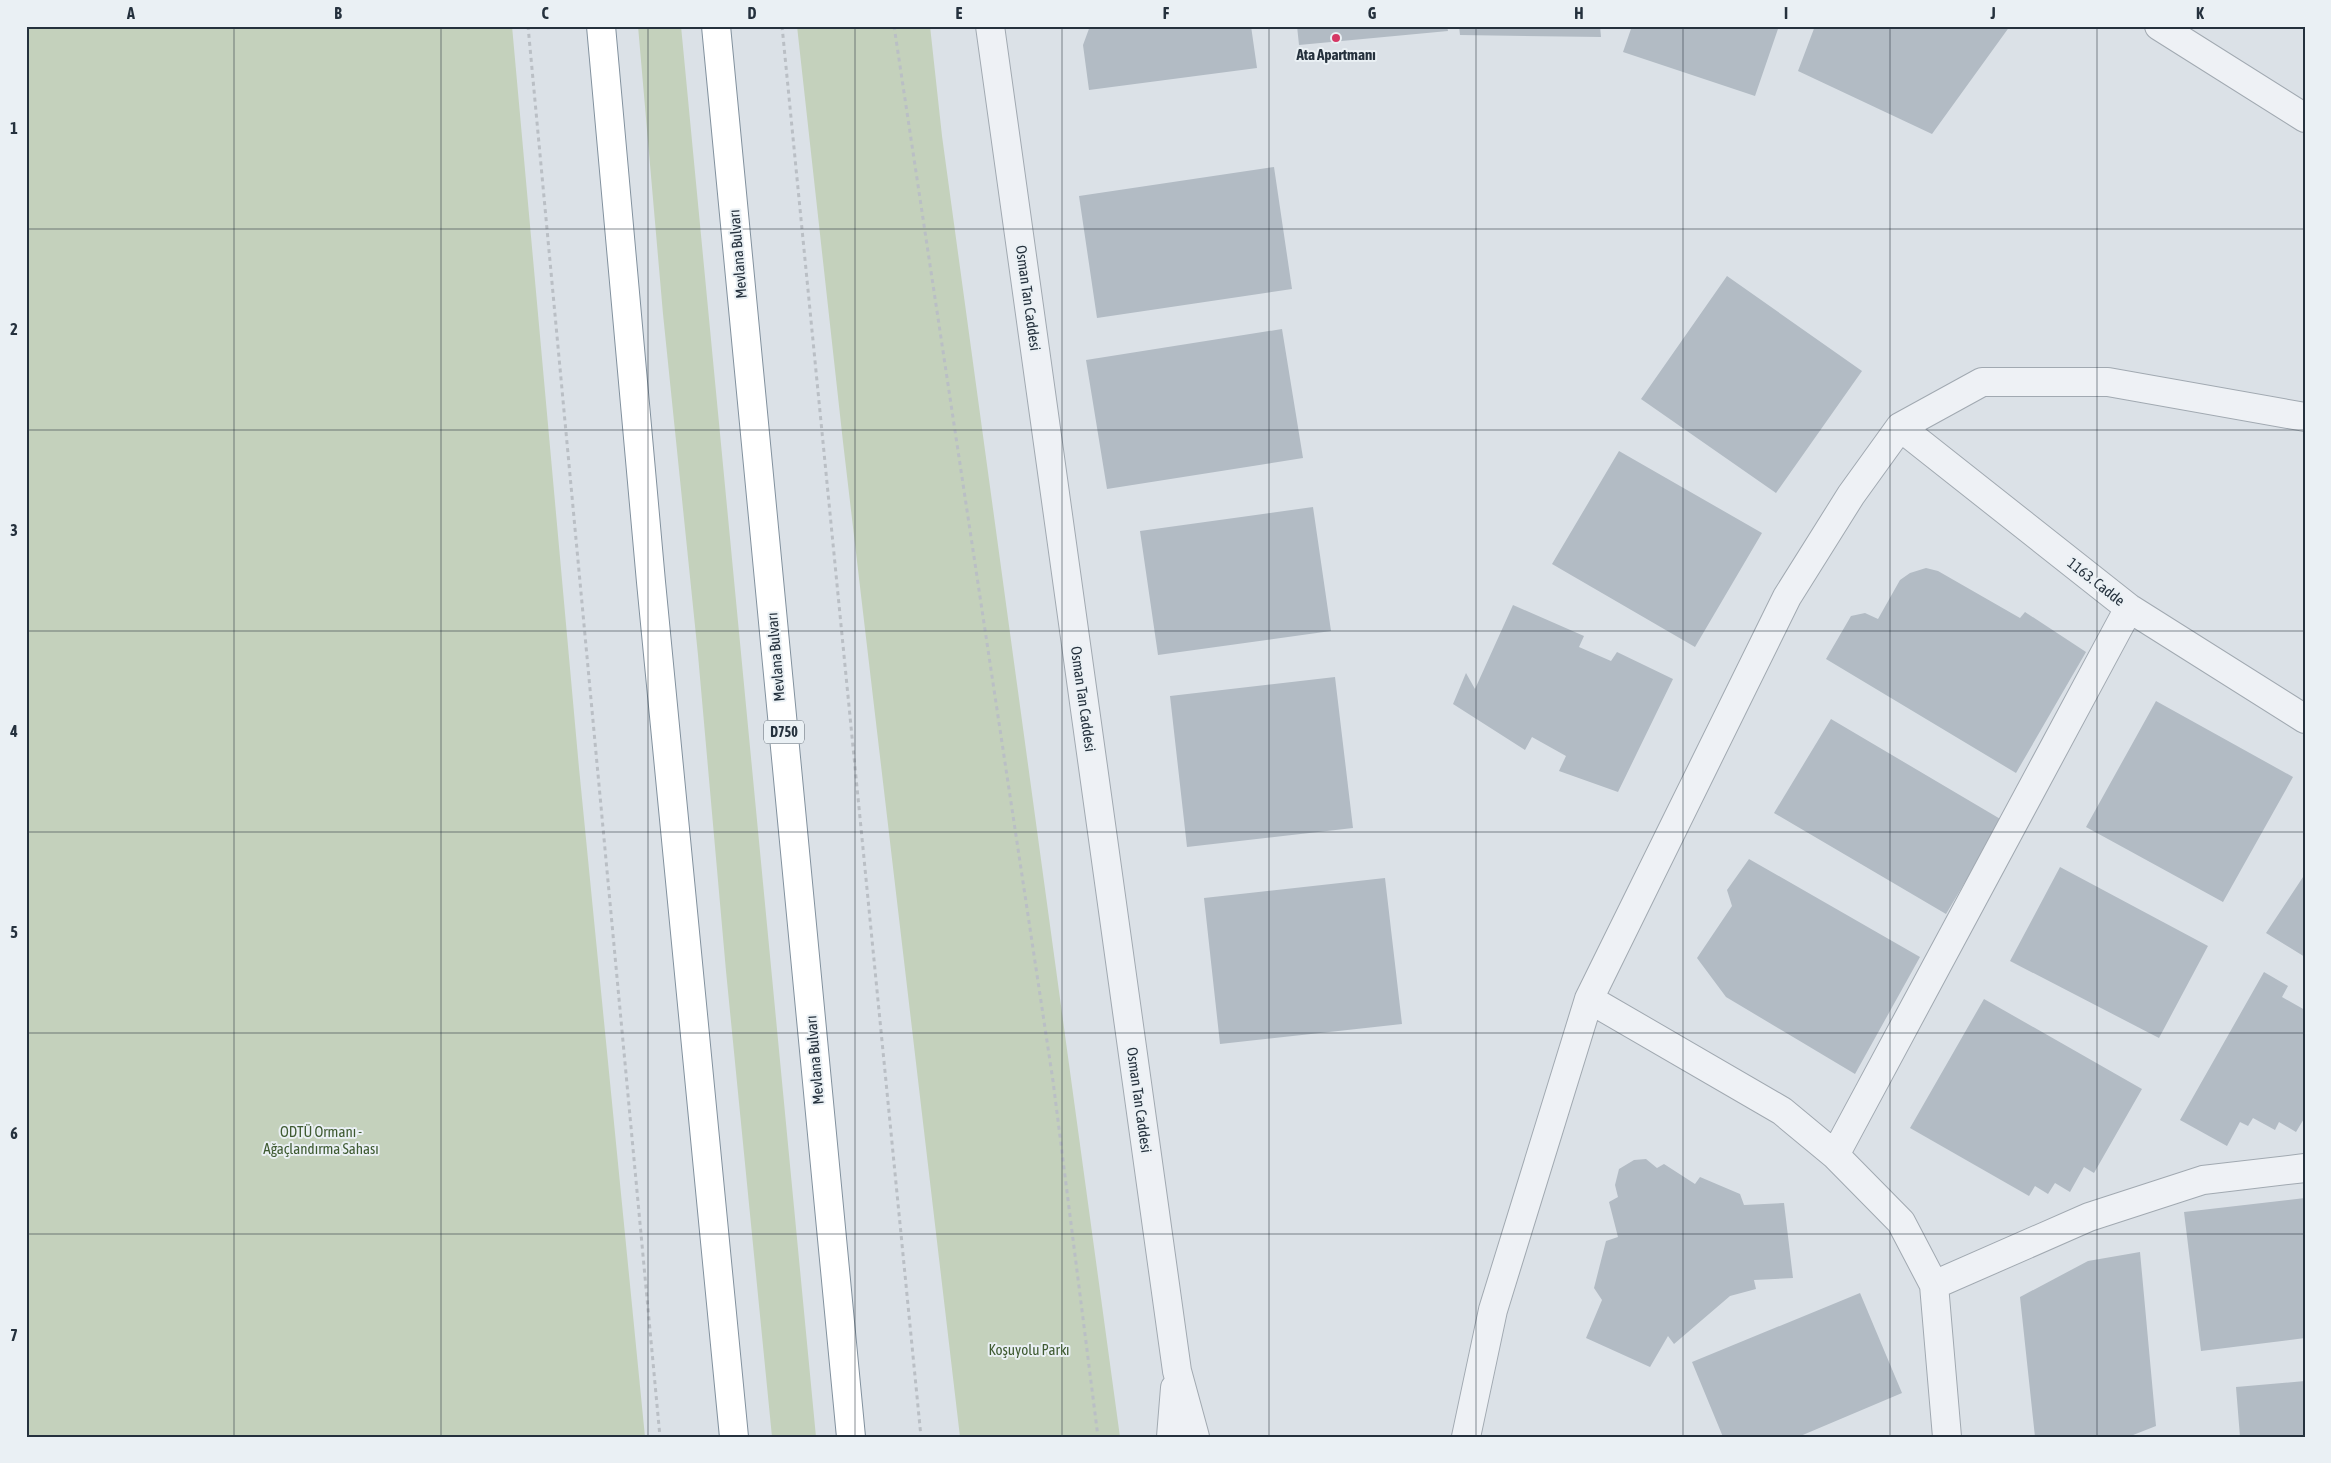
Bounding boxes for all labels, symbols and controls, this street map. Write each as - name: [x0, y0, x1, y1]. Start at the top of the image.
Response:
- text: A: [126, 4, 135, 22]
- text: B: [334, 4, 342, 22]
- text: C: [541, 4, 549, 22]
- text: D: [748, 4, 757, 22]
- text: E: [956, 4, 963, 22]
- text: F: [1163, 4, 1170, 22]
- text: G: [1368, 4, 1377, 22]
- text: H: [1574, 4, 1584, 22]
- text: I: [1784, 4, 1788, 22]
- text: J: [1989, 4, 1996, 22]
- text: K: [2196, 4, 2204, 22]
- marker: Ata Apartmanı: [1330, 32, 1342, 44]
- place label: Ata Apartmanı: [1295, 46, 1376, 63]
- text: 1: [10, 119, 18, 137]
- street label: Mevlana Bulvarı: [725, 209, 750, 299]
- street label: Osman Tan Caddesi: [1013, 244, 1044, 352]
- text: 2: [10, 320, 18, 338]
- text: 3: [10, 521, 18, 539]
- street label: 1163. Cadde: [2064, 554, 2128, 609]
- street label: Mevlana Bulvarı: [763, 612, 788, 702]
- street label: Osman Tan Caddesi: [1068, 645, 1099, 753]
- road number: D750: [764, 720, 804, 744]
- text: 4: [9, 722, 18, 740]
- text: 5: [10, 923, 18, 941]
- street label: Mevlana Bulvarı: [802, 1015, 827, 1105]
- street label: Osman Tan Caddesi: [1124, 1046, 1155, 1154]
- park label: ODTÜ Ormanı - Ağaçlandırma Sahası: [263, 1123, 379, 1157]
- text: 6: [10, 1124, 18, 1142]
- text: 7: [10, 1326, 18, 1344]
- park label: Koşuyolu Parkı: [988, 1341, 1070, 1358]

